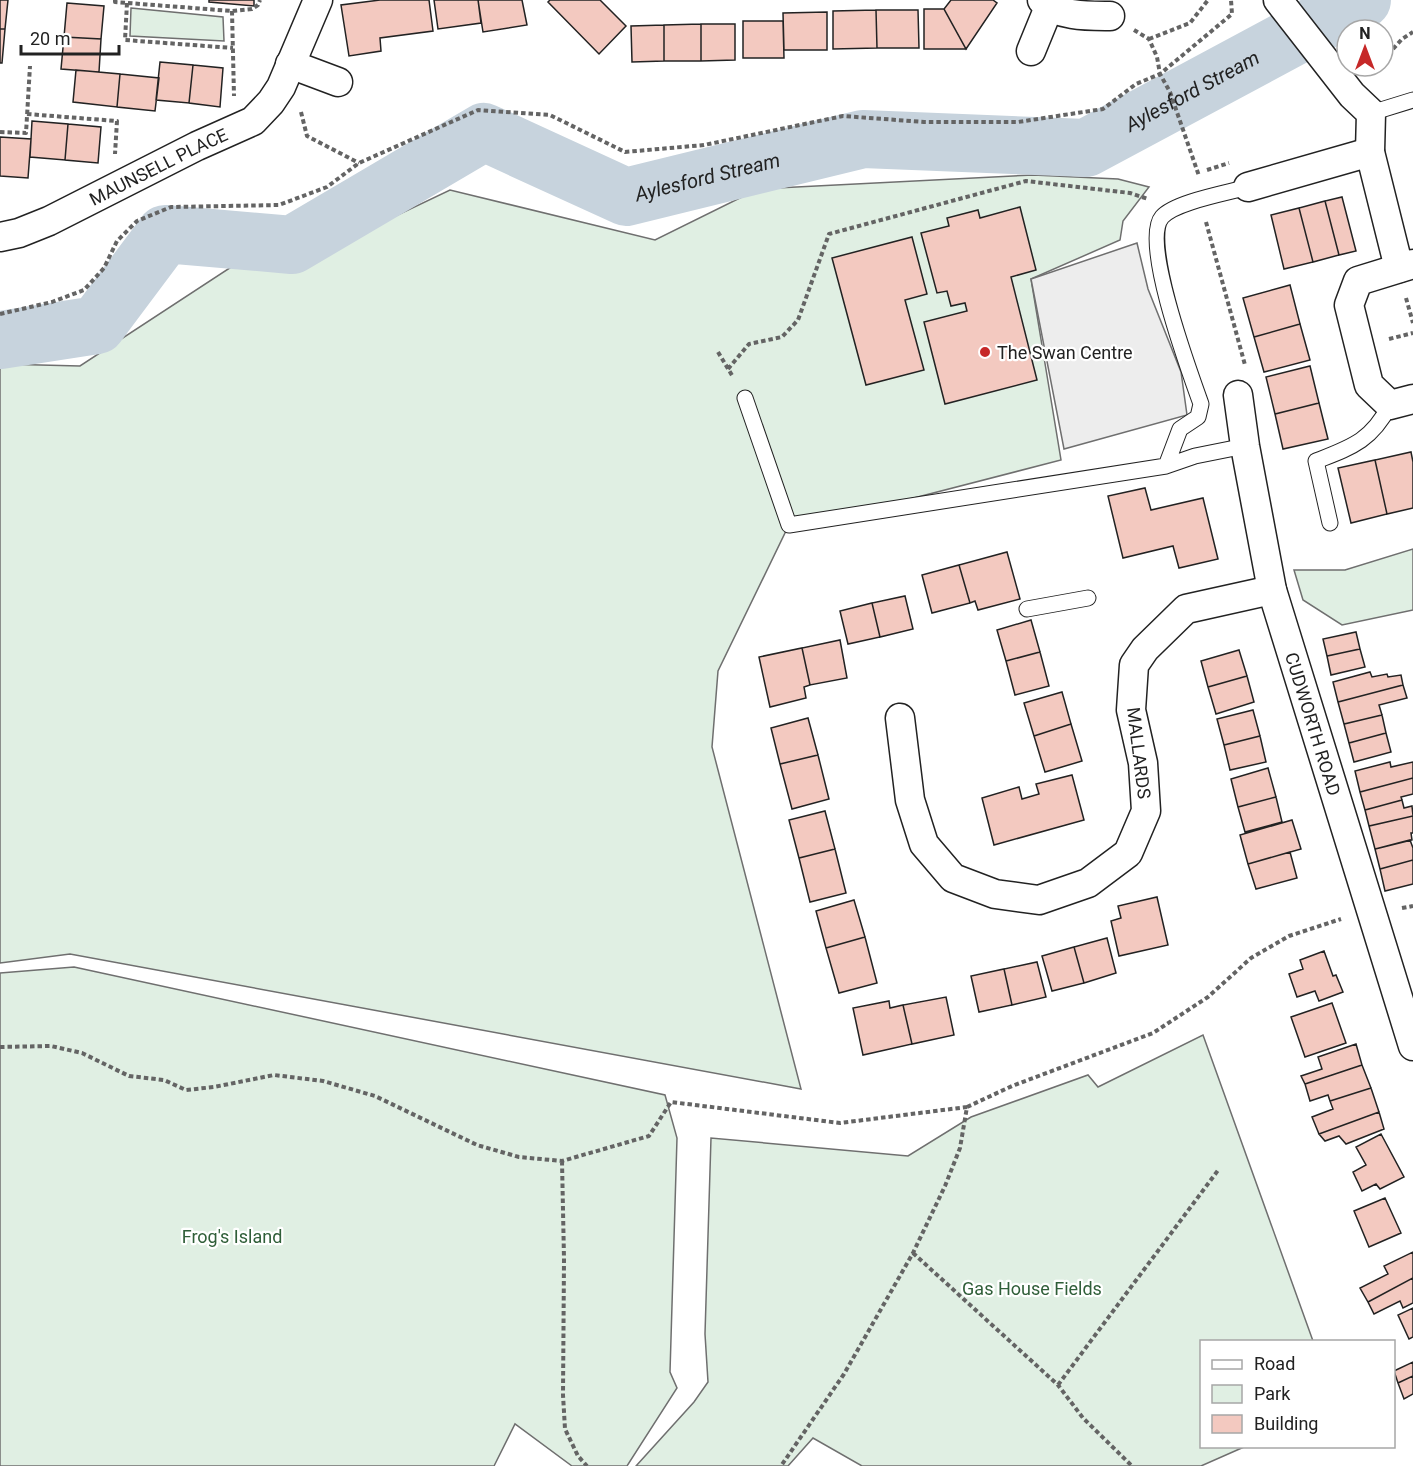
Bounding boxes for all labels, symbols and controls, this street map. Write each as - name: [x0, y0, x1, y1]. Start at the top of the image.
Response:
- scale bar: [21, 18, 118, 56]
- north arrow: [1335, 18, 1395, 78]
- text: N: [1359, 24, 1371, 43]
- text: 20 m: [30, 28, 70, 49]
- water label: Aylesford Stream: [1120, 45, 1263, 137]
- street label: MAUNSELL PLACE: [86, 123, 231, 209]
- water label: Aylesford Stream: [631, 148, 782, 207]
- place label: The Swan Centre: [997, 342, 1133, 363]
- marker: The Swan Centre: [978, 345, 992, 359]
- street label: CUDWORTH ROAD: [1281, 650, 1345, 798]
- street label: MALLARDS: [1123, 706, 1155, 800]
- park label: Frog's Island: [182, 1226, 282, 1247]
- park label: Gas House Fields: [962, 1278, 1102, 1299]
- legend: [1200, 1340, 1395, 1448]
- text: Road: [1254, 1353, 1295, 1374]
- text: Park: [1254, 1383, 1291, 1404]
- text: Building: [1254, 1413, 1318, 1434]

